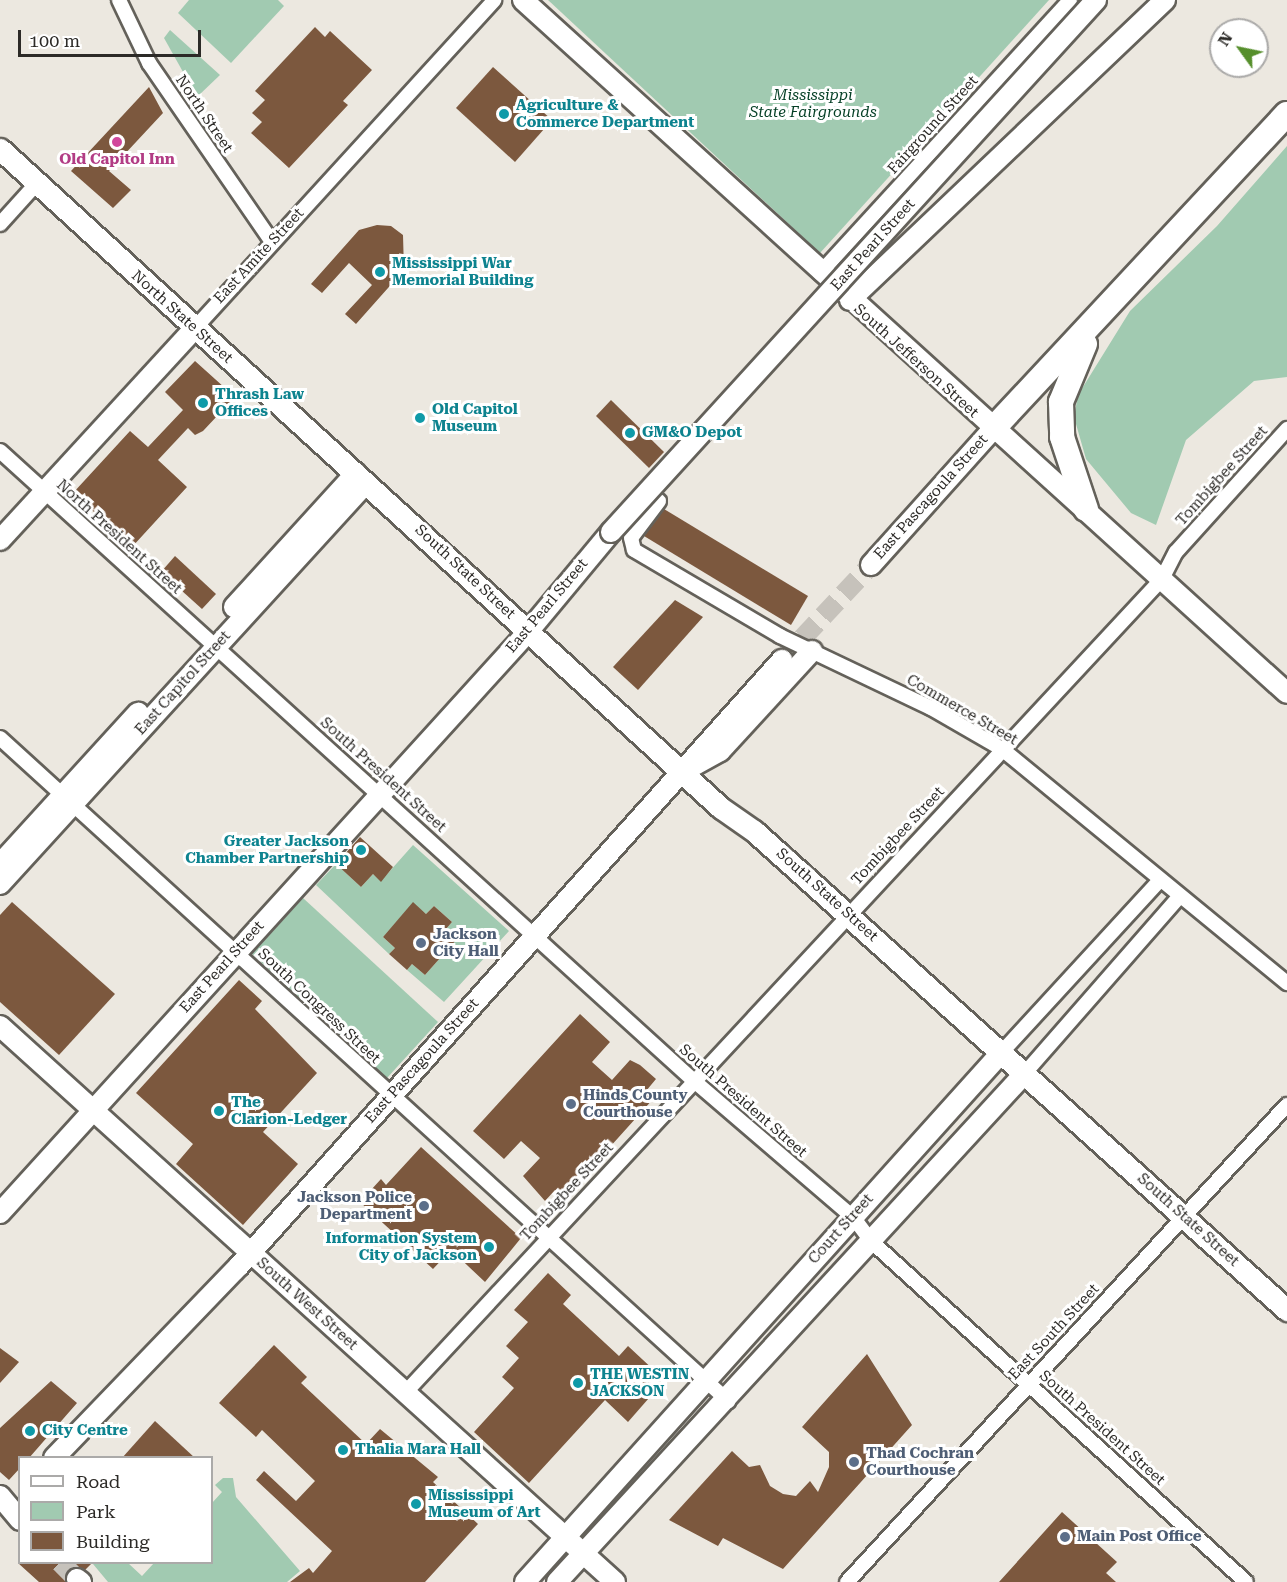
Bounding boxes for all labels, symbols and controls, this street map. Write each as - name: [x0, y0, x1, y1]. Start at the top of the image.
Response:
- scale bar: [21, 18, 204, 56]
- north arrow: [1209, 18, 1269, 78]
- text: N: [1214, 29, 1236, 49]
- text: 100 m: [29, 30, 80, 51]
- street label: North Street: [172, 72, 236, 156]
- street label: Fairground Street: [884, 72, 982, 178]
- park label: Mississippi State Fairgrounds: [749, 86, 877, 121]
- place label: Agriculture & Commerce Department: [516, 96, 694, 131]
- marker: Agriculture & Commerce Department: [497, 107, 511, 121]
- marker: Old Capitol Inn: [110, 135, 124, 149]
- place label: Old Capitol Inn: [59, 151, 175, 169]
- street label: East Pearl Street: [827, 195, 919, 295]
- street label: East Amite Street: [210, 205, 308, 307]
- place label: Mississippi War Memorial Building: [392, 254, 533, 289]
- marker: Mississippi War Memorial Building: [373, 265, 387, 279]
- street label: North State Street: [128, 267, 236, 367]
- street label: South Jefferson Street: [850, 300, 982, 422]
- place label: Thrash Law Offices: [215, 385, 304, 420]
- marker: Thrash Law Offices: [196, 396, 210, 410]
- place label: Old Capitol Museum: [432, 400, 518, 435]
- marker: Old Capitol Museum: [413, 411, 427, 425]
- street label: Tombigbee Street: [1173, 423, 1271, 529]
- place label: GM&O Depot: [642, 424, 742, 442]
- marker: GM&O Depot: [623, 426, 637, 440]
- street label: East Pascagoula Street: [870, 431, 992, 563]
- street label: North President Street: [53, 476, 185, 598]
- street label: South State Street: [411, 521, 519, 623]
- street label: East Pearl Street: [502, 555, 592, 657]
- street label: East Capitol Street: [132, 627, 234, 739]
- street label: Commerce Street: [903, 671, 1021, 749]
- street label: South President Street: [316, 714, 450, 836]
- street label: Tombigbee Street: [848, 783, 948, 889]
- place label: Greater Jackson Chamber Partnership: [185, 832, 349, 867]
- marker: Greater Jackson Chamber Partnership: [354, 843, 368, 857]
- street label: South State Street: [772, 845, 882, 945]
- street label: East Pearl Street: [176, 917, 268, 1017]
- place label: Jackson City Hall: [433, 925, 499, 960]
- marker: Jackson City Hall: [414, 936, 428, 950]
- street label: South Congress Street: [254, 945, 384, 1067]
- street label: East Pascagoula Street: [361, 995, 483, 1127]
- street label: South President Street: [676, 1041, 810, 1161]
- place label: Hinds County Courthouse: [583, 1086, 688, 1121]
- place label: The Clarion-Ledger: [231, 1093, 347, 1128]
- marker: Hinds County Courthouse: [564, 1097, 578, 1111]
- marker: The Clarion-Ledger: [212, 1104, 226, 1118]
- street label: Tombigbee Street: [517, 1139, 617, 1245]
- street label: South State Street: [1133, 1170, 1243, 1270]
- place label: Jackson Police Department: [297, 1188, 412, 1223]
- street label: Court Street: [805, 1190, 877, 1268]
- marker: Jackson Police Department: [417, 1199, 431, 1213]
- place label: Information System City of Jackson: [326, 1229, 477, 1264]
- marker: Information System City of Jackson: [482, 1240, 496, 1254]
- street label: South West Street: [253, 1254, 361, 1354]
- street label: East South Street: [1005, 1280, 1103, 1384]
- place label: THE WESTIN JACKSON: [590, 1365, 689, 1400]
- street label: South President Street: [1035, 1367, 1169, 1489]
- marker: THE WESTIN JACKSON: [571, 1376, 585, 1390]
- place label: City Centre: [42, 1422, 128, 1440]
- marker: City Centre: [23, 1424, 37, 1438]
- place label: Thalia Mara Hall: [355, 1441, 481, 1459]
- marker: Thalia Mara Hall: [336, 1443, 350, 1457]
- place label: Thad Cochran Courthouse: [866, 1444, 974, 1479]
- marker: Thad Cochran Courthouse: [847, 1455, 861, 1469]
- legend: [18, 1456, 213, 1564]
- text: Road: [76, 1471, 120, 1492]
- place label: Mississippi Museum of Art: [428, 1486, 541, 1521]
- marker: Mississippi Museum of Art: [409, 1497, 423, 1511]
- text: Park: [76, 1501, 116, 1522]
- place label: Main Post Office: [1077, 1528, 1202, 1546]
- marker: Main Post Office: [1058, 1530, 1072, 1544]
- text: Building: [76, 1531, 150, 1552]

